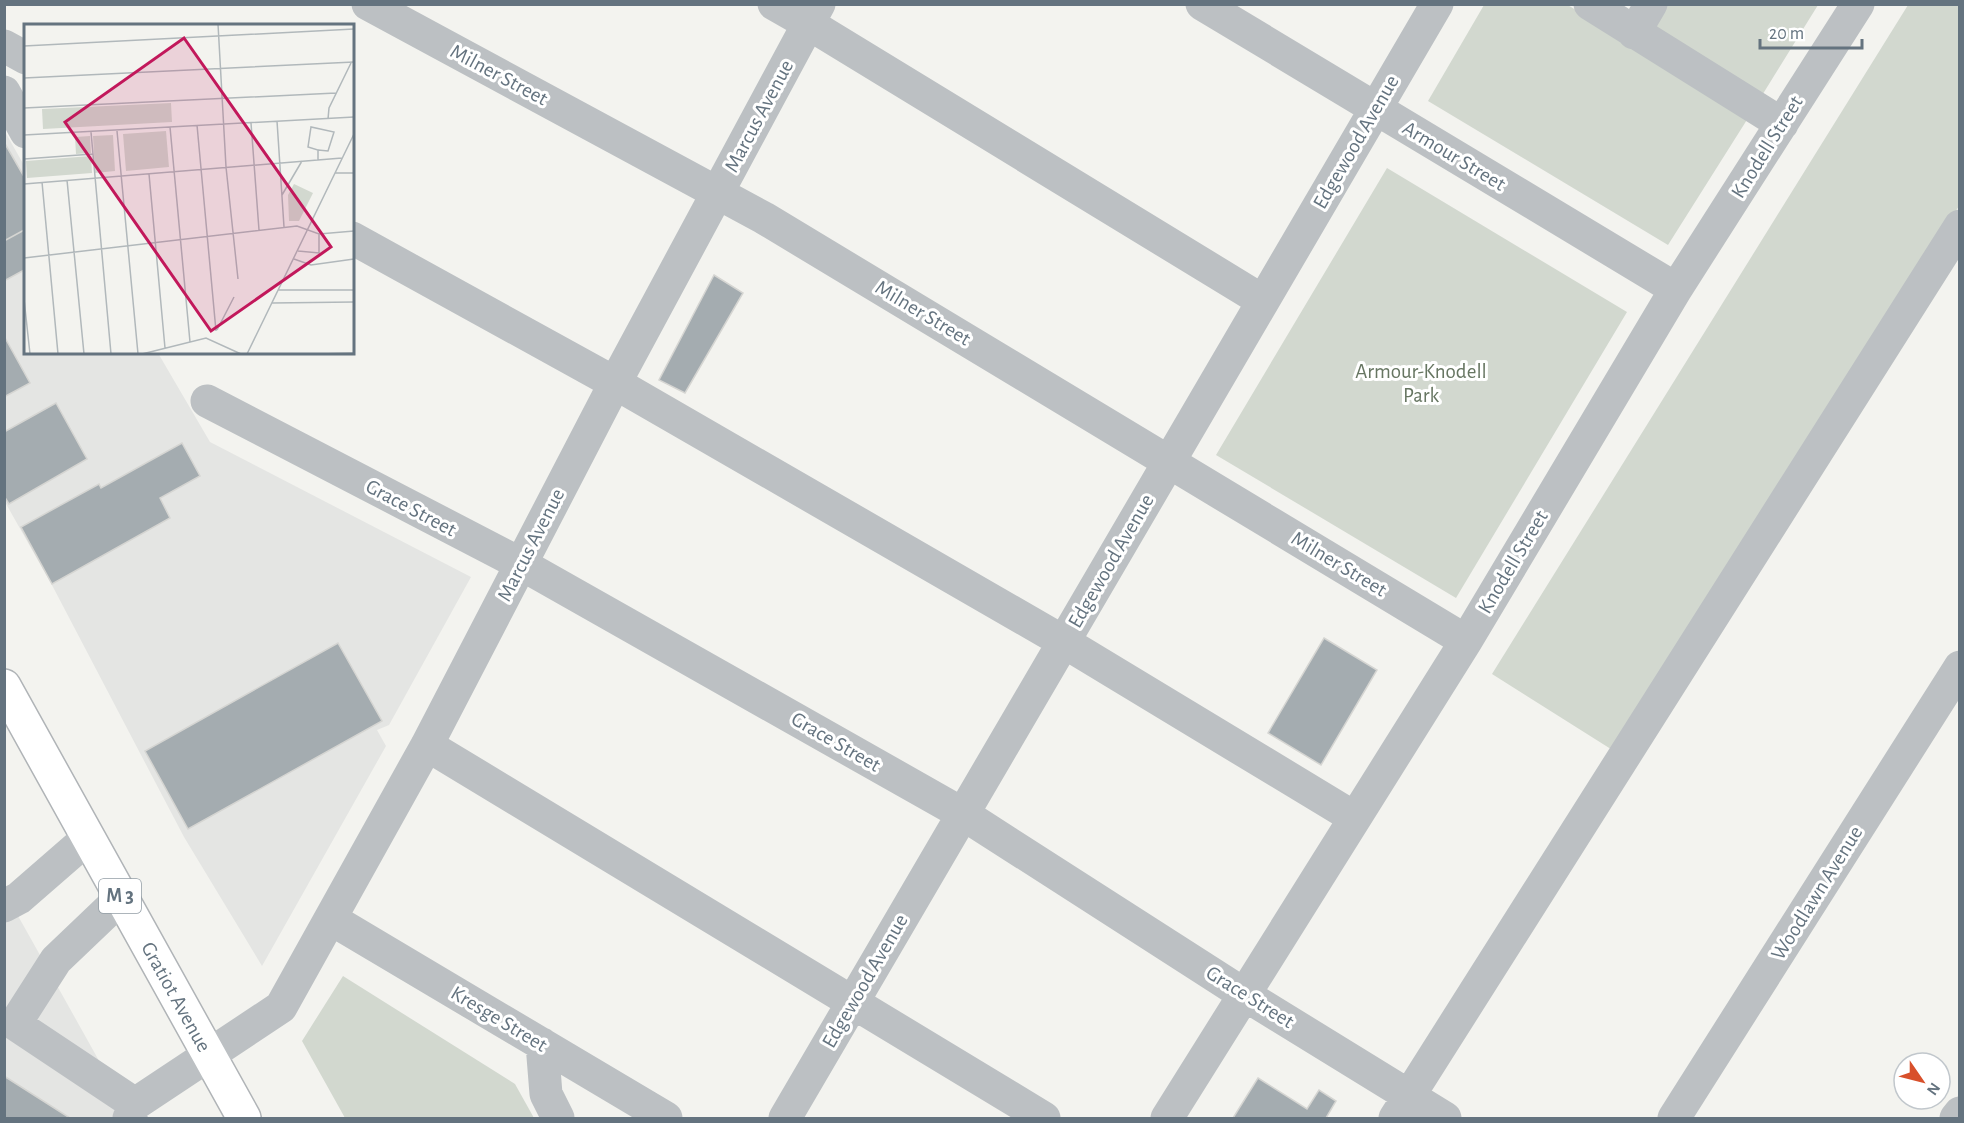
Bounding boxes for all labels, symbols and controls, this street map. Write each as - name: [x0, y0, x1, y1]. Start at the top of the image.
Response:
- scale bar: [1760, 12, 1862, 50]
- inset map: [24, 24, 354, 354]
- text: 20 m: [1769, 25, 1804, 43]
- street label: Milner Street: [447, 41, 551, 110]
- street label: Marcus Avenue: [721, 56, 797, 176]
- street label: Edgewood Avenue: [1309, 72, 1403, 212]
- street label: Knodell Street: [1727, 92, 1807, 202]
- street label: Armour Street: [1399, 117, 1509, 195]
- street label: Milner Street: [872, 276, 975, 350]
- park label: Armour-Knodell Park: [1355, 361, 1487, 406]
- street label: Grace Street: [362, 475, 460, 541]
- street label: Marcus Avenue: [494, 485, 568, 605]
- street label: Edgewood Avenue: [1064, 491, 1158, 631]
- street label: Knodell Street: [1474, 507, 1552, 617]
- street label: Milner Street: [1288, 527, 1391, 601]
- street label: Grace Street: [788, 708, 884, 776]
- street label: Woodlawn Avenue: [1767, 822, 1867, 964]
- road number: M 3: [99, 879, 141, 913]
- street label: Edgewood Avenue: [818, 911, 912, 1051]
- street label: Gratiot Avenue: [137, 939, 215, 1055]
- street label: Grace Street: [1202, 962, 1298, 1032]
- street label: Kresge Street: [447, 982, 551, 1056]
- north arrow: [1892, 1051, 1952, 1111]
- text: N: [1924, 1080, 1943, 1098]

